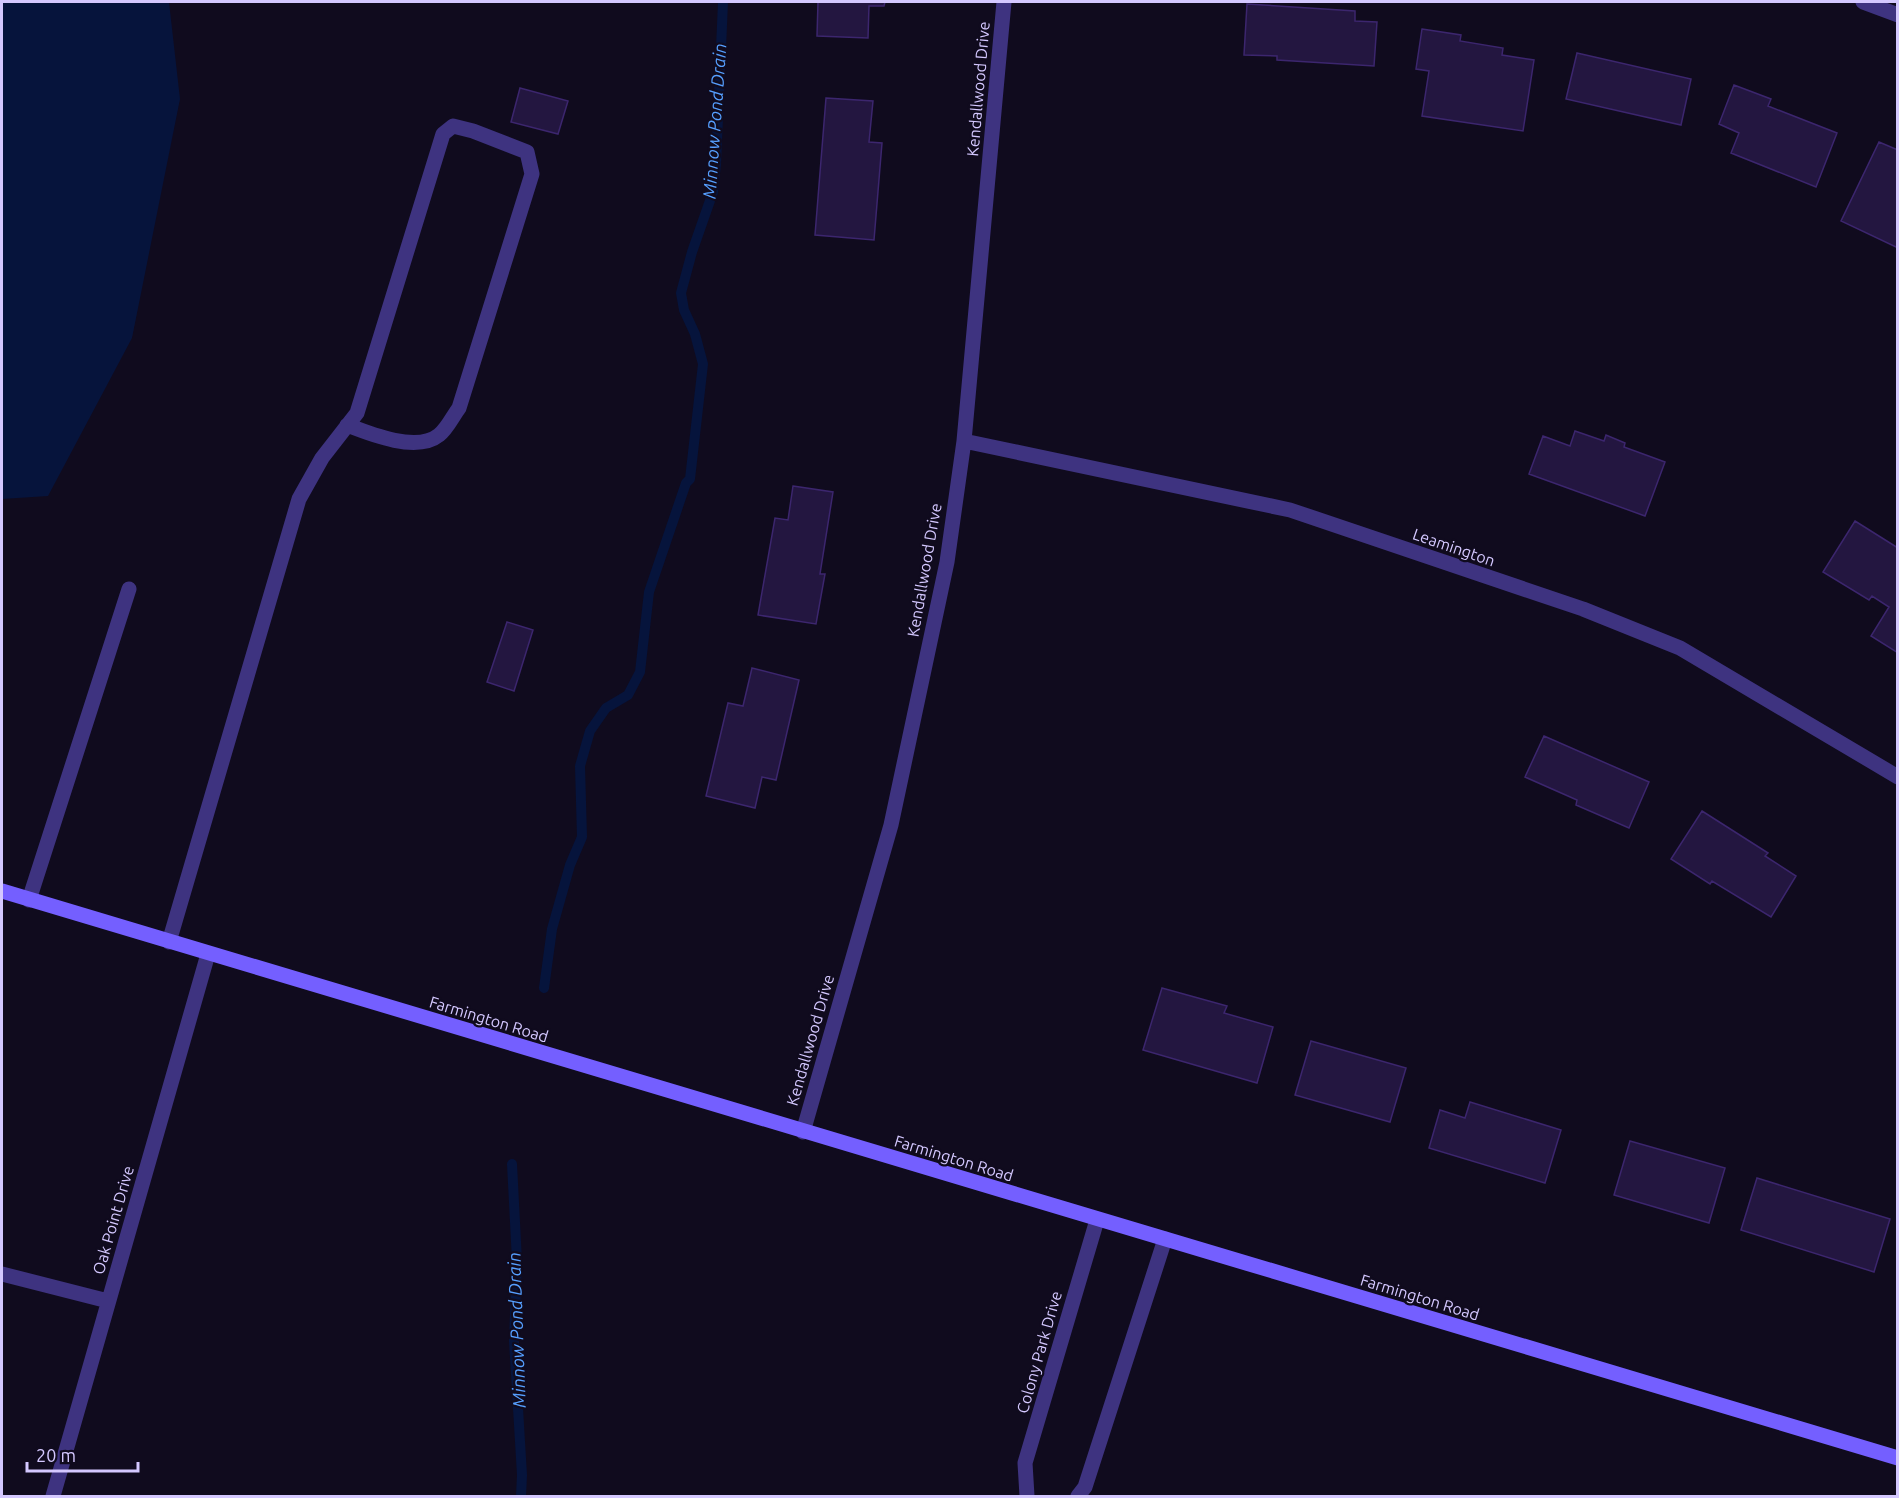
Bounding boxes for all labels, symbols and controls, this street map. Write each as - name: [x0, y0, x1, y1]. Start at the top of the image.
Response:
- street label: Kendallwood Drive: [963, 21, 993, 157]
- water label: Minnow Pond Drain: [699, 43, 729, 199]
- street label: Kendallwood Drive: [903, 502, 945, 638]
- street label: Leamington: [1410, 524, 1498, 570]
- street label: Kendallwood Drive: [783, 972, 837, 1108]
- street label: Farmington Road: [427, 992, 551, 1046]
- street label: Farmington Road: [892, 1131, 1016, 1185]
- street label: Oak Point Drive: [89, 1164, 137, 1276]
- water label: Minnow Pond Drain: [503, 1252, 529, 1408]
- street label: Farmington Road: [1358, 1270, 1482, 1324]
- street label: Colony Park Drive: [1013, 1289, 1065, 1415]
- scale bar: [27, 1435, 138, 1473]
- text: 20 m: [36, 1445, 76, 1465]

